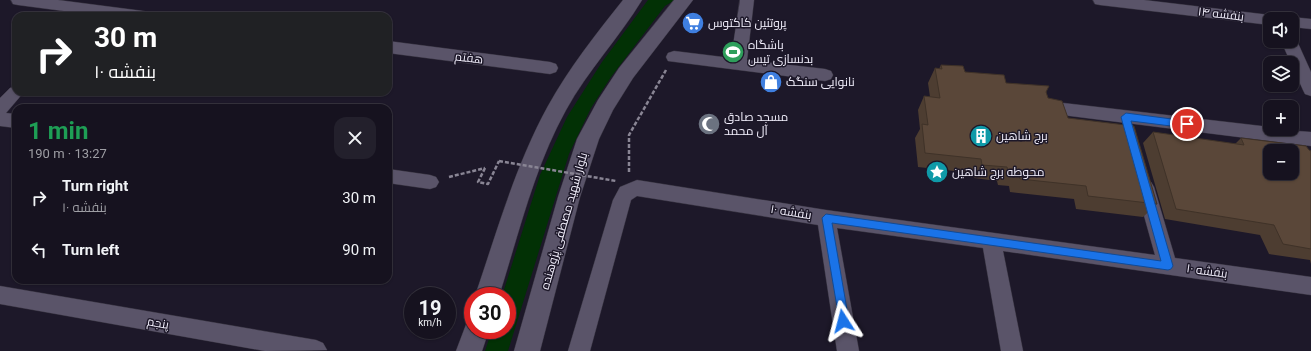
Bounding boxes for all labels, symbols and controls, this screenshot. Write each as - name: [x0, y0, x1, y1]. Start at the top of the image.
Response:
- street label: بنفشه ۱۴: [1197, 4, 1245, 24]
- supermarket icon: پروتئین کاکتوس: [680, 10, 706, 36]
- map controls: [1263, 12, 1299, 180]
- button: sound: [1263, 12, 1299, 48]
- place label: پروتئین کاکتوس: [708, 16, 787, 32]
- text: 30 m: [94, 21, 157, 54]
- icon: right: [28, 28, 80, 80]
- place label: باشگاه بدنسازی تیس: [748, 38, 813, 66]
- sports icon: باشگاه بدنسازی تیس: [720, 39, 746, 65]
- street label: هفتم: [454, 49, 484, 68]
- button: layers: [1263, 56, 1299, 92]
- text: بنفشه ۱۰: [94, 61, 156, 82]
- shop icon: نانوایی سنگک: [758, 69, 784, 95]
- place label: نانوایی سنگک: [786, 75, 855, 89]
- button: +: [1263, 100, 1299, 136]
- pin: [1170, 107, 1204, 141]
- place label: مسجد صادق آل محمد: [724, 110, 788, 138]
- mosque icon: مسجد صادق آل محمد: [696, 111, 722, 137]
- icon: arrive: [1176, 113, 1198, 135]
- text: 1 min: [28, 117, 88, 145]
- button: close: [334, 117, 376, 159]
- building icon: برج شاهین: [968, 123, 994, 149]
- place label: برج شاهین: [996, 129, 1048, 144]
- button: −: [1263, 144, 1299, 180]
- text: 190 m · 13:27: [28, 146, 107, 161]
- street label: بلوار شهید مصطفی پژوهنده: [538, 151, 592, 292]
- place icon: محوطه برج شاهین: [924, 159, 950, 185]
- place label: محوطه برج شاهین: [952, 165, 1044, 180]
- text: Turn right: [62, 177, 128, 195]
- icon: right: [28, 187, 50, 209]
- text: 30 m: [342, 189, 376, 207]
- text: بنفشه ۱۰: [62, 200, 107, 215]
- street label: بنفشه ۱۰: [769, 202, 813, 222]
- icon: left: [28, 239, 50, 261]
- text: Turn left: [62, 241, 119, 259]
- text: 90 m: [342, 241, 376, 259]
- street label: بنفشه ۱۰: [1186, 261, 1228, 281]
- speed limit sign: 30: [464, 287, 516, 339]
- text: 19: [419, 296, 441, 320]
- position arrow: [822, 300, 864, 342]
- street label: پنجم: [146, 314, 171, 334]
- text: km/h: [418, 317, 442, 328]

